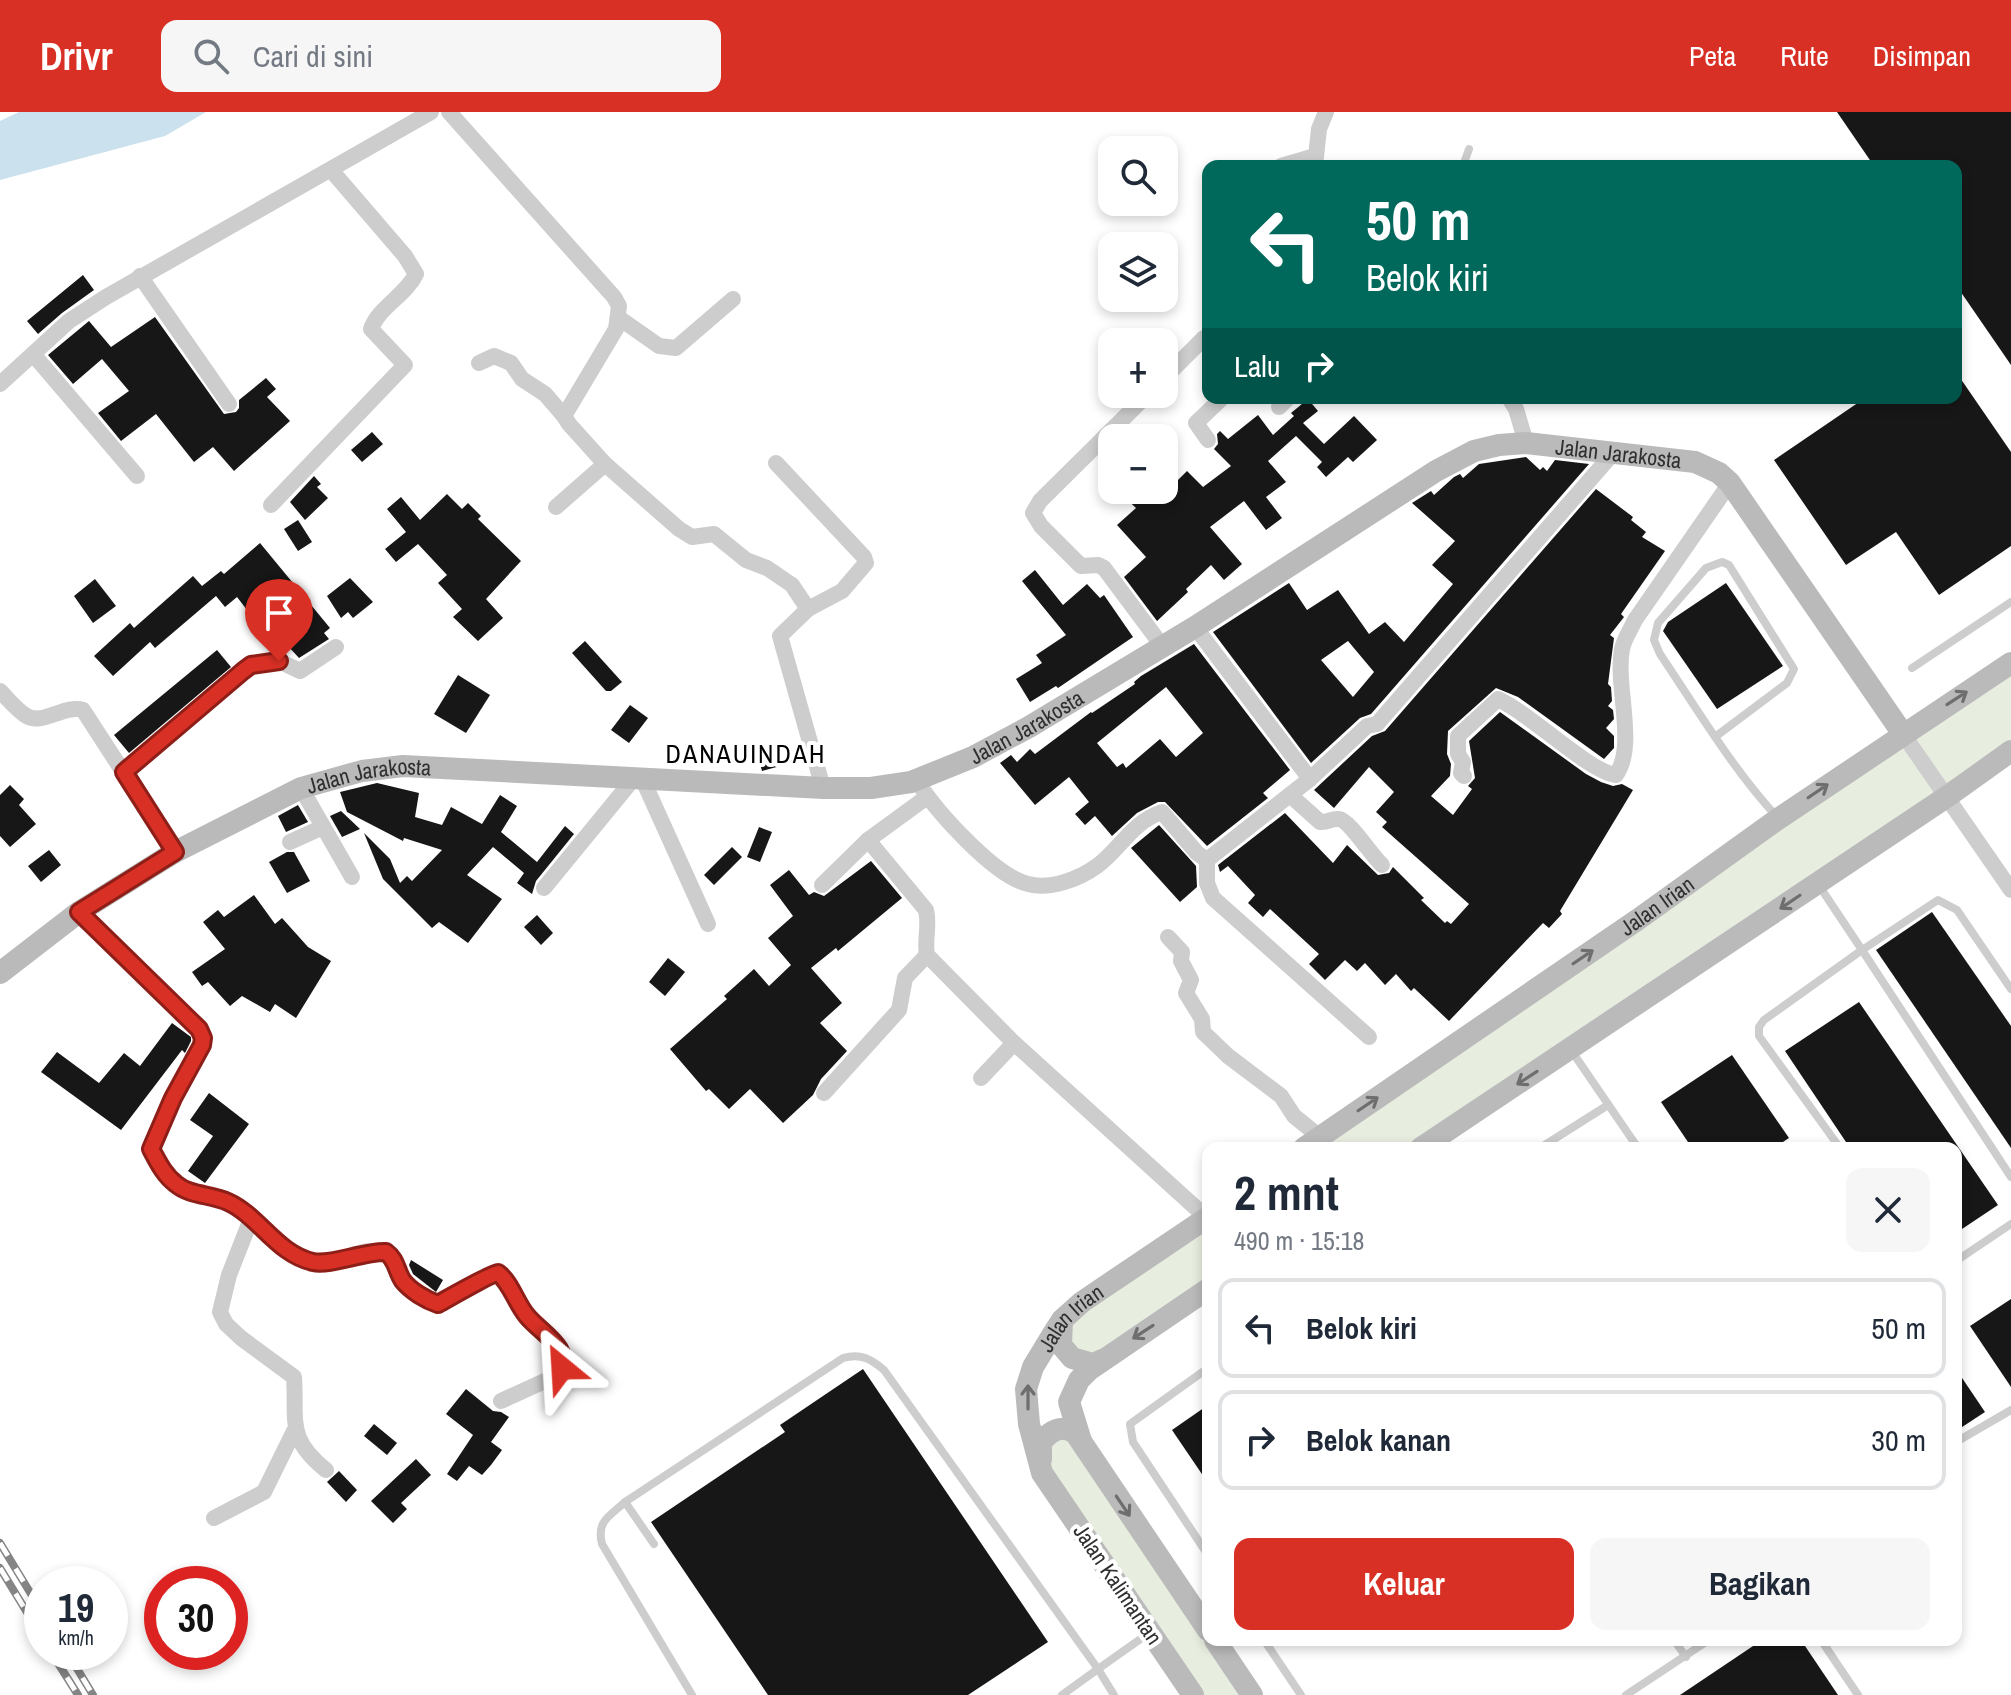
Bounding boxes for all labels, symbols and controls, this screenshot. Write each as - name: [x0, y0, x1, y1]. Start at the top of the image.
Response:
- search box: [161, 20, 721, 92]
- text: Drivr: [40, 31, 113, 82]
- icon: search: [189, 34, 233, 78]
- text: Cari di sini: [253, 36, 373, 76]
- text: Peta: [1689, 37, 1736, 75]
- text: Rute: [1780, 37, 1829, 75]
- text: Disimpan: [1873, 37, 1971, 75]
- map controls: [1098, 136, 1178, 504]
- button: search: [1098, 136, 1178, 216]
- text: 50 m: [1366, 182, 1471, 257]
- icon: left: [1234, 192, 1338, 296]
- button: layers: [1098, 232, 1178, 312]
- text: Belok kiri: [1366, 254, 1489, 302]
- button: +: [1098, 328, 1178, 408]
- icon: right: [1297, 344, 1341, 388]
- text: Lalu: [1234, 346, 1281, 386]
- button: −: [1098, 424, 1178, 504]
- street label: Jalan Jarakosta: [1554, 431, 1683, 475]
- pin: [245, 579, 313, 661]
- icon: arrive: [257, 591, 301, 635]
- street label: Jalan Jarakosta: [964, 683, 1089, 771]
- one-way arrow: [1945, 690, 1968, 706]
- district label: DANAUINDAH: [666, 736, 826, 771]
- street label: Jalan Jarakosta: [303, 751, 432, 801]
- one-way arrow: [1807, 783, 1829, 799]
- street label: Jalan Irian: [1614, 869, 1700, 942]
- one-way arrow: [1779, 894, 1801, 910]
- one-way arrow: [1571, 949, 1594, 965]
- one-way arrow: [1517, 1070, 1539, 1086]
- one-way arrow: [1357, 1095, 1379, 1112]
- text: 2 mnt: [1234, 1160, 1339, 1225]
- button: close: [1846, 1168, 1930, 1252]
- text: 490 m · 15:18: [1234, 1223, 1364, 1258]
- street label: Jalan Irian: [1031, 1277, 1109, 1357]
- icon: left: [1238, 1306, 1282, 1350]
- text: Belok kiri: [1306, 1308, 1417, 1348]
- text: 50 m: [1871, 1308, 1926, 1348]
- one-way arrow: [1132, 1324, 1155, 1340]
- position arrow: [520, 1326, 604, 1410]
- one-way arrow: [1020, 1384, 1036, 1410]
- icon: right: [1238, 1418, 1282, 1462]
- text: Belok kanan: [1306, 1420, 1451, 1460]
- text: 30 m: [1871, 1420, 1926, 1460]
- one-way arrow: [1115, 1495, 1131, 1517]
- street label: Jalan Kalimantan: [1067, 1518, 1169, 1650]
- button: Keluar: [1234, 1538, 1574, 1630]
- button: Bagikan: [1590, 1538, 1930, 1630]
- speed limit sign: 30: [144, 1566, 248, 1670]
- text: 19: [58, 1581, 94, 1634]
- text: km/h: [58, 1624, 94, 1651]

